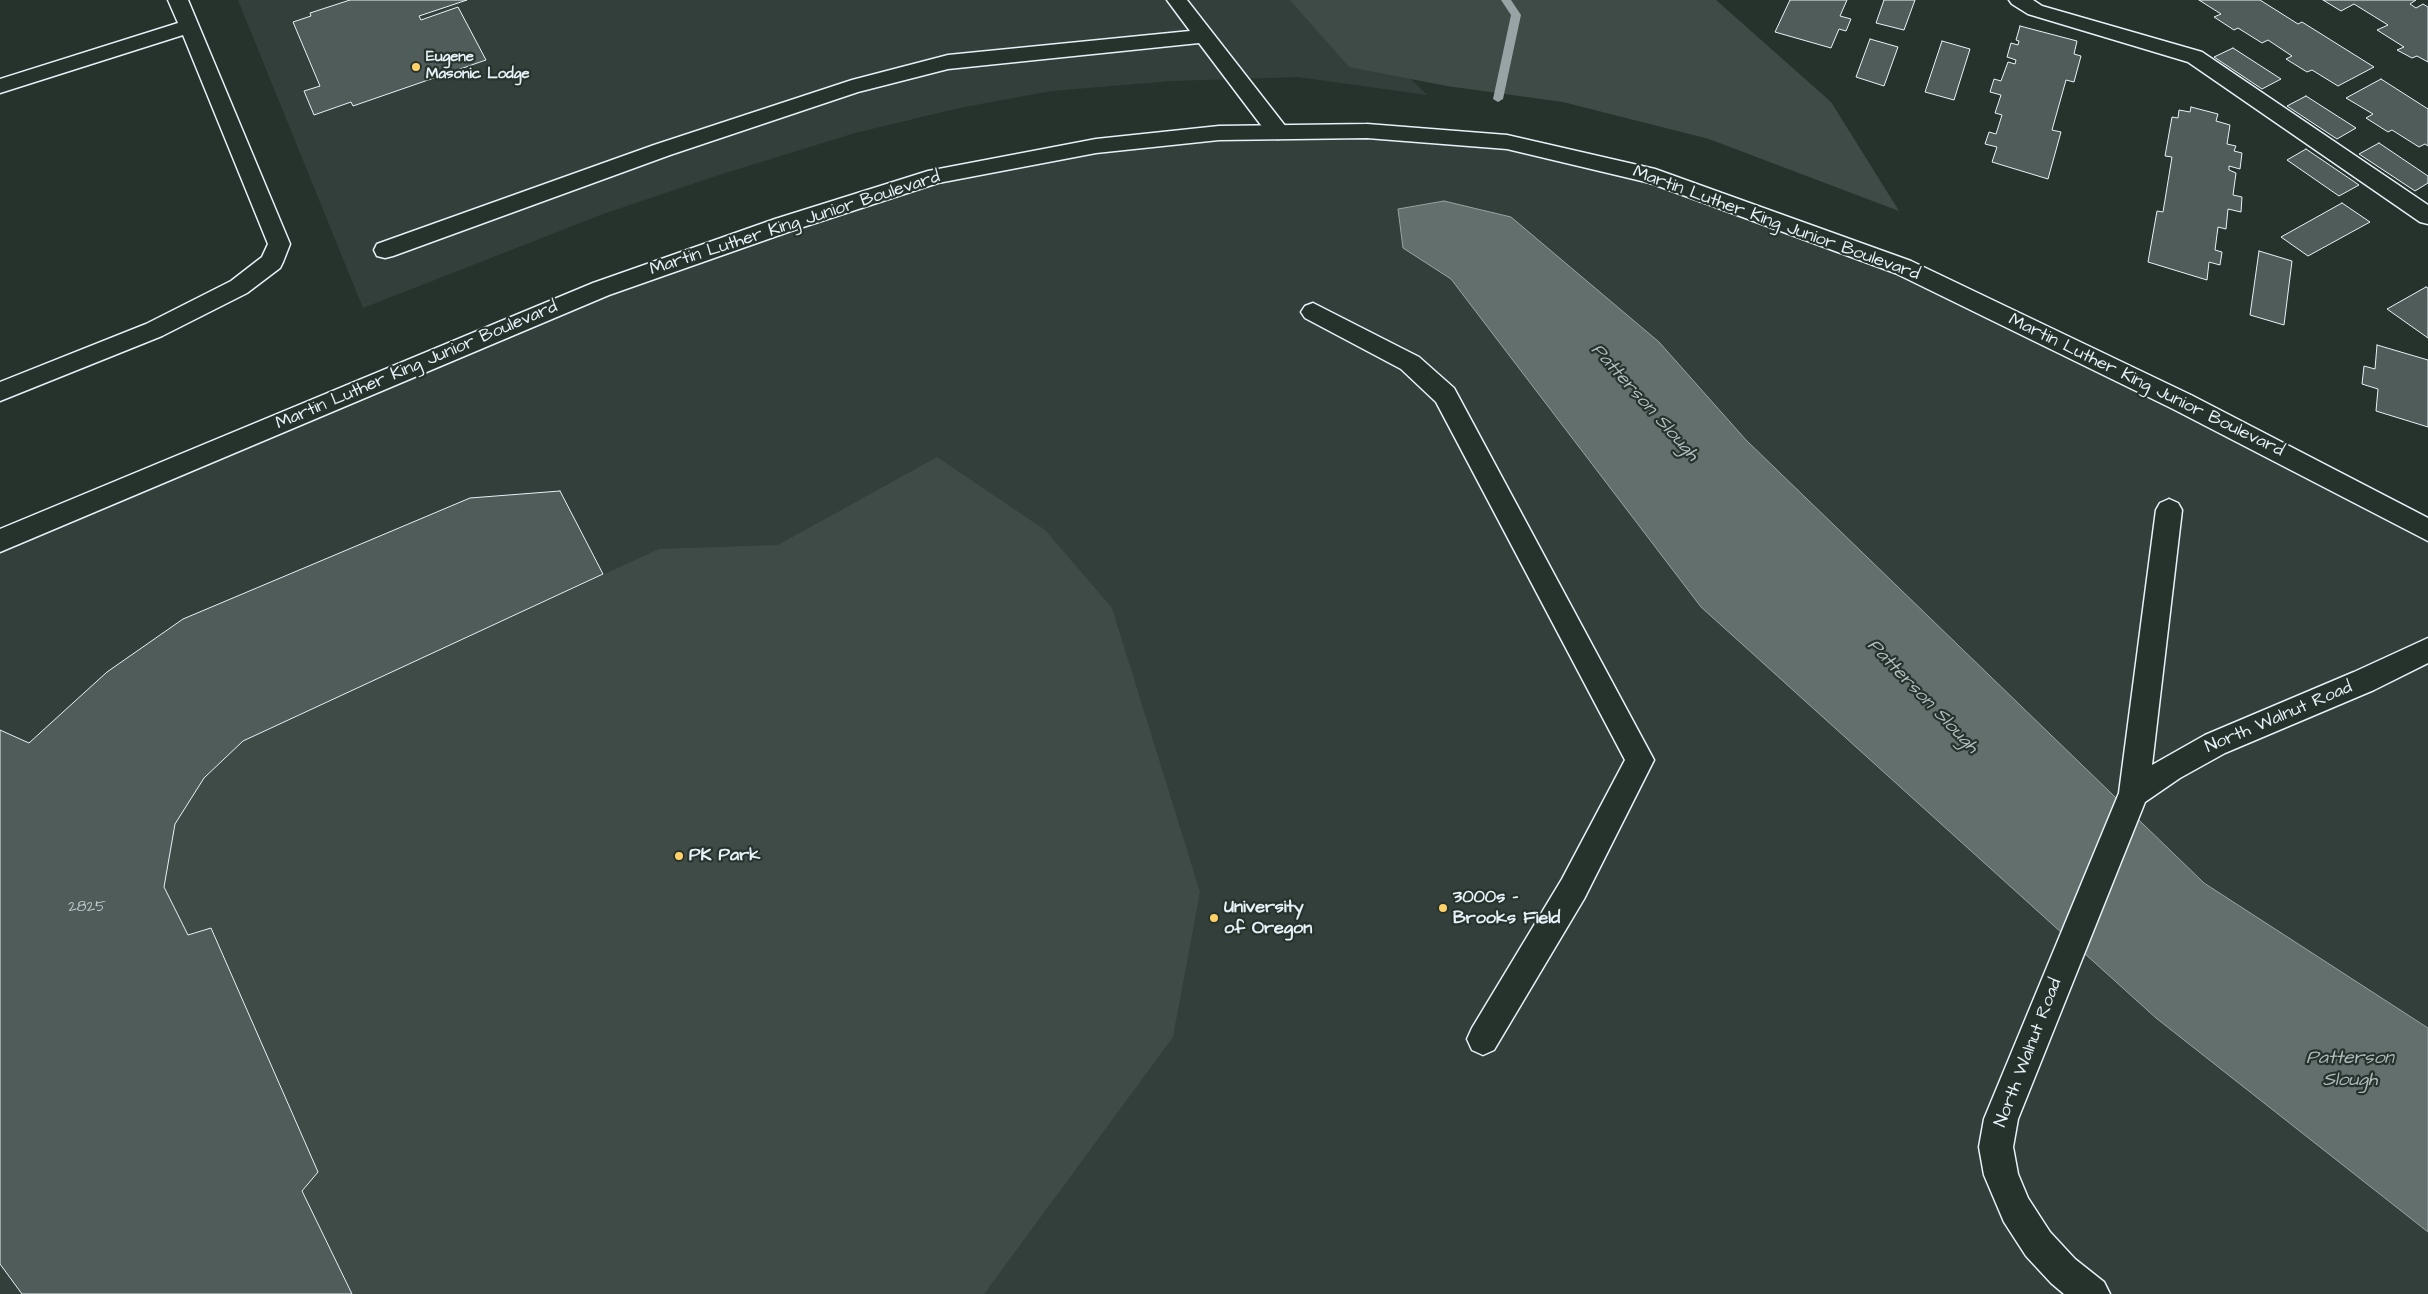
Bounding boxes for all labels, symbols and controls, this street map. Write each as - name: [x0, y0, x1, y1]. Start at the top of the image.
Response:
- place label: Eugene Masonic Lodge: [426, 49, 530, 84]
- marker: Eugene Masonic Lodge: [410, 61, 422, 73]
- street label: Martin Luther King Junior Boulevard: [1630, 162, 1922, 286]
- street label: Martin Luther King Junior Boulevard: [647, 167, 943, 281]
- street label: Martin Luther King Junior Boulevard: [273, 297, 561, 435]
- street label: Martin Luther King Junior Boulevard: [2005, 310, 2287, 462]
- water label: Patterson Slough: [1585, 340, 1703, 466]
- water label: Patterson Slough: [1862, 635, 1982, 759]
- street label: North Walnut Road: [2202, 677, 2356, 759]
- place label: PK Park: [689, 845, 760, 867]
- marker: PK Park: [673, 850, 685, 862]
- place label: 3000s - Brooks Field: [1453, 887, 1560, 930]
- place label: University of Oregon: [1224, 897, 1312, 940]
- house number: 2825: [68, 899, 106, 917]
- marker: 3000s - Brooks Field: [1437, 902, 1449, 914]
- marker: University of Oregon: [1208, 912, 1220, 924]
- street label: North Walnut Road: [1991, 976, 2067, 1130]
- water label: Patterson Slough: [2306, 1048, 2394, 1092]

